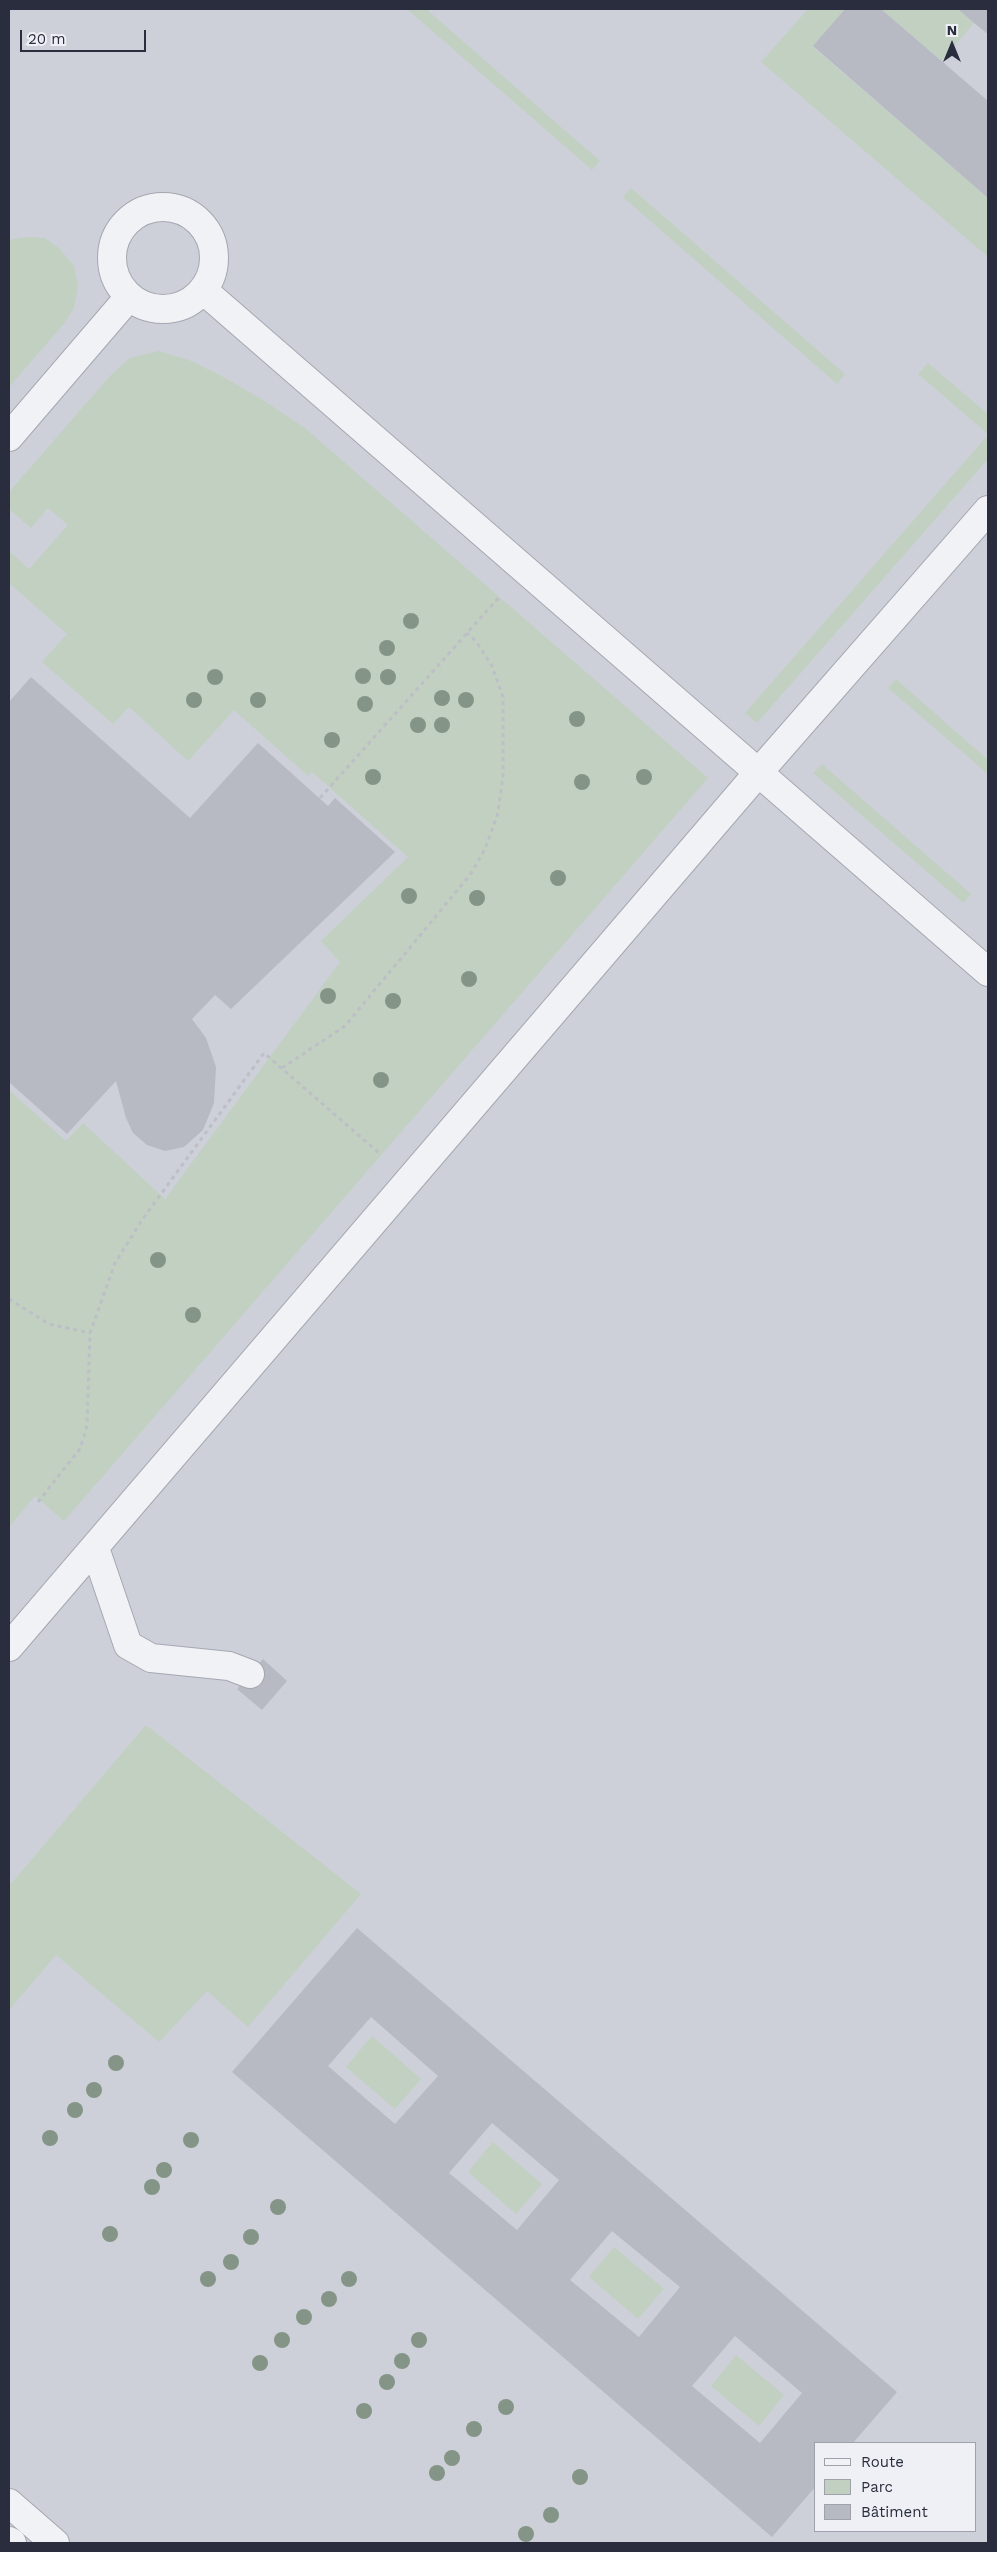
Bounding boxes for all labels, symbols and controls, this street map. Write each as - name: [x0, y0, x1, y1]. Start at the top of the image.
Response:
- scale bar: [22, 20, 149, 52]
- north arrow: [927, 20, 977, 70]
- text: N: [947, 22, 957, 38]
- text: 20 m: [28, 30, 66, 48]
- legend: [814, 2442, 977, 2532]
- text: Route: [861, 2453, 904, 2471]
- text: Parc: [861, 2478, 893, 2496]
- text: Bâtiment: [861, 2503, 928, 2521]

